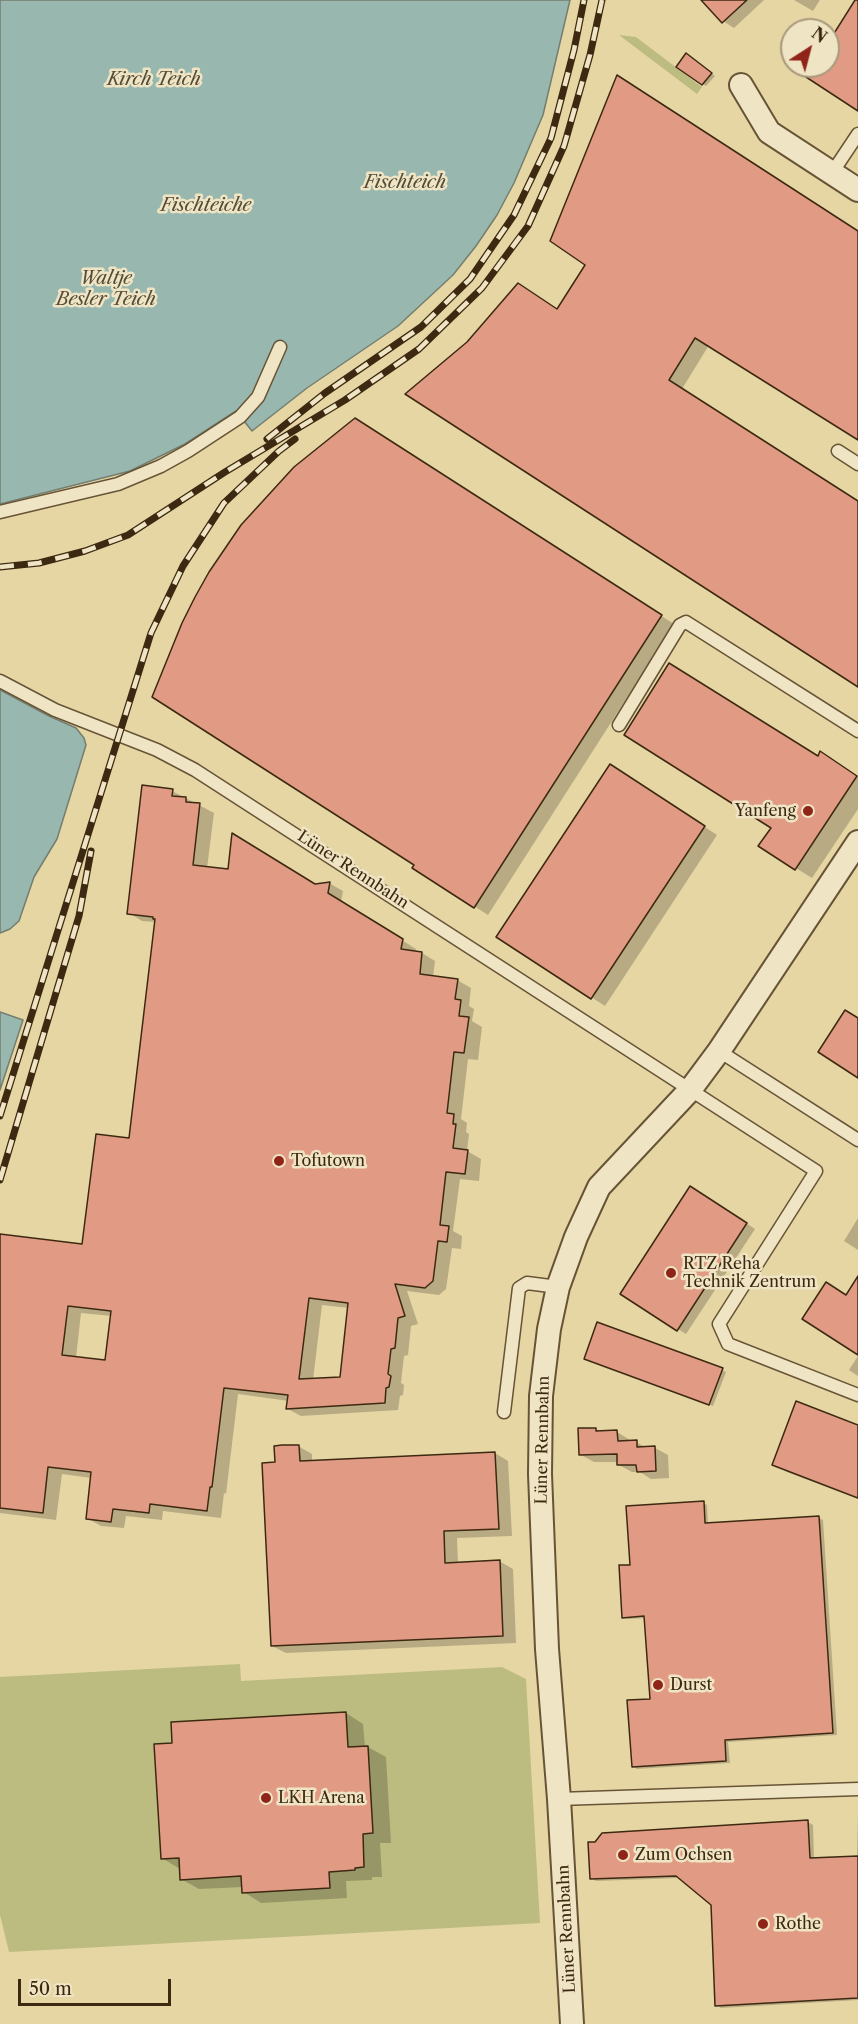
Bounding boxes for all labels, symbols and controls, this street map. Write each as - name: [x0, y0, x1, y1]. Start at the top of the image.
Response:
- north arrow: [780, 18, 840, 78]
- text: N: [808, 23, 831, 47]
- water label: Kirch Teich: [107, 69, 201, 91]
- water label: Fischteich: [364, 172, 446, 194]
- water label: Fischteiche: [161, 195, 251, 217]
- water label: Waltje Besler Teich: [56, 268, 156, 310]
- place label: Yanfeng: [735, 801, 796, 821]
- marker: Yanfeng: [801, 804, 815, 818]
- street label: Lüner Rennbahn: [294, 827, 412, 913]
- place label: Tofutown: [291, 1151, 365, 1171]
- marker: Tofutown: [272, 1154, 286, 1168]
- place label: RTZ Reha Technik Zentrum: [683, 1254, 816, 1292]
- marker: RTZ Reha Technik Zentrum: [664, 1266, 678, 1280]
- street label: Lüner Rennbahn: [532, 1375, 554, 1505]
- place label: Durst: [670, 1675, 712, 1695]
- marker: Durst: [651, 1678, 665, 1692]
- place label: LKH Arena: [278, 1788, 365, 1808]
- marker: LKH Arena: [259, 1791, 273, 1805]
- place label: Zum Ochsen: [635, 1845, 732, 1865]
- marker: Zum Ochsen: [616, 1848, 630, 1862]
- street label: Lüner Rennbahn: [554, 1864, 580, 1994]
- place label: Rothe: [775, 1914, 821, 1934]
- marker: Rothe: [756, 1917, 770, 1931]
- scale bar: [21, 1967, 174, 2005]
- text: 50 m: [29, 1978, 72, 2000]

